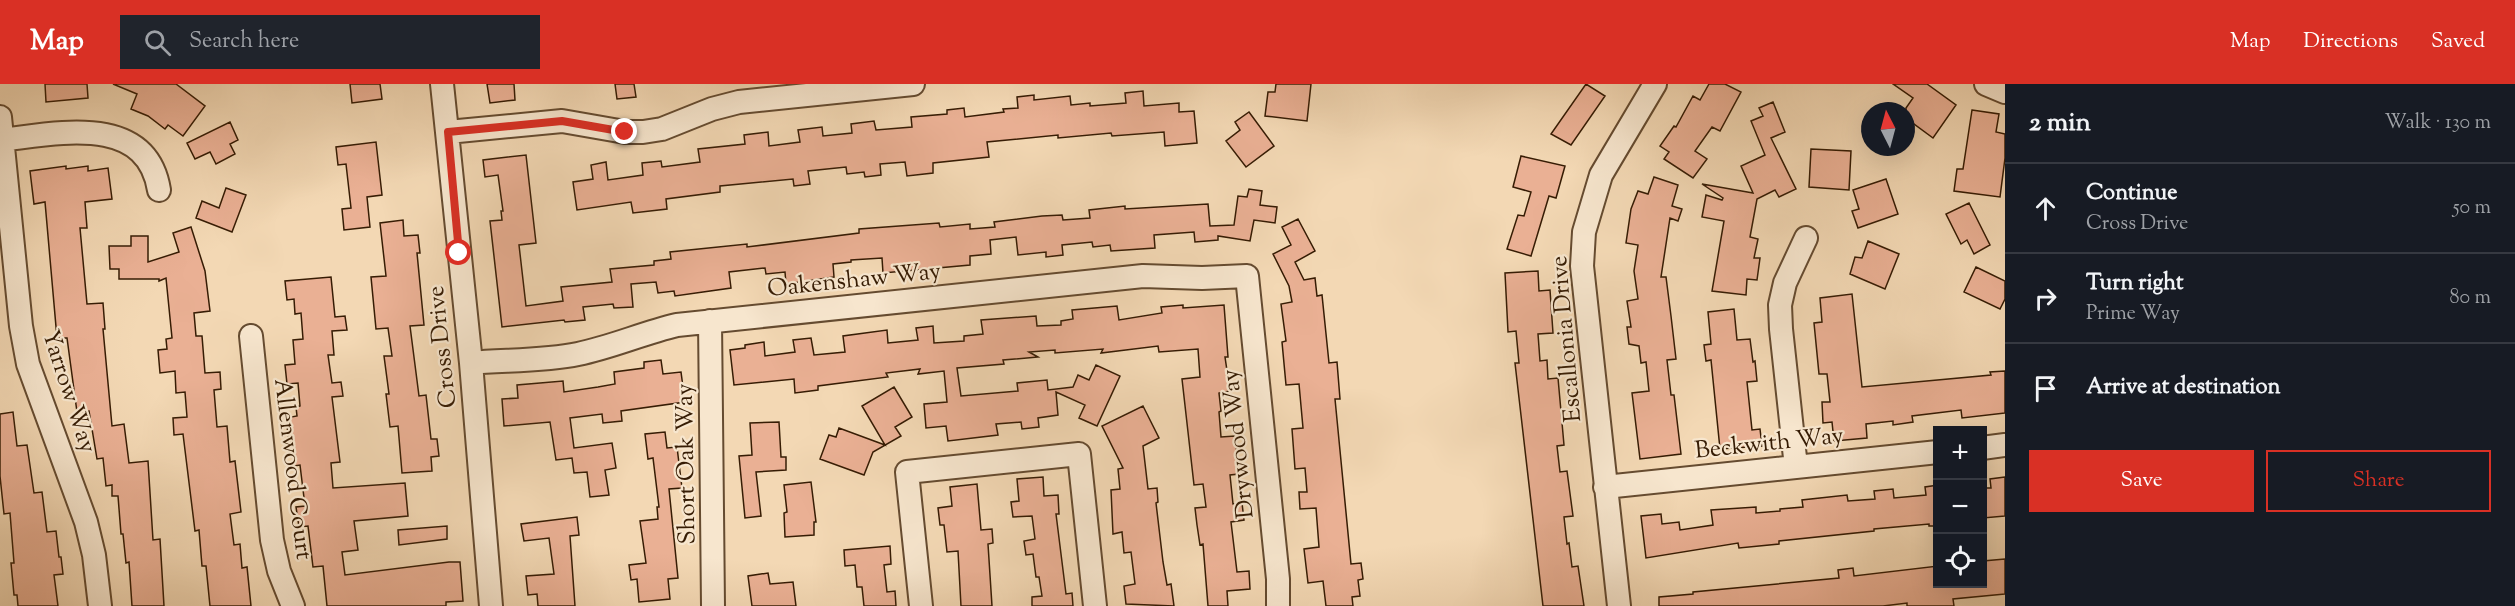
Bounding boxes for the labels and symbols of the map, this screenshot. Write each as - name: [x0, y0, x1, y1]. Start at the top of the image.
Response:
- north arrow: [1861, 102, 1915, 156]
- route end: [611, 118, 637, 144]
- route start: [445, 239, 471, 265]
- street label: Escallonia Drive: [1543, 254, 1591, 424]
- street label: Oakenshaw Way: [766, 255, 943, 307]
- street label: Cross Drive: [420, 284, 466, 410]
- street label: Yarrow Way: [32, 326, 104, 458]
- street label: Drywood Way: [1214, 367, 1264, 520]
- street label: Allenwood Court: [264, 377, 320, 562]
- street label: Short Oak Way: [669, 383, 705, 545]
- street label: Beckwith Way: [1693, 419, 1845, 469]

